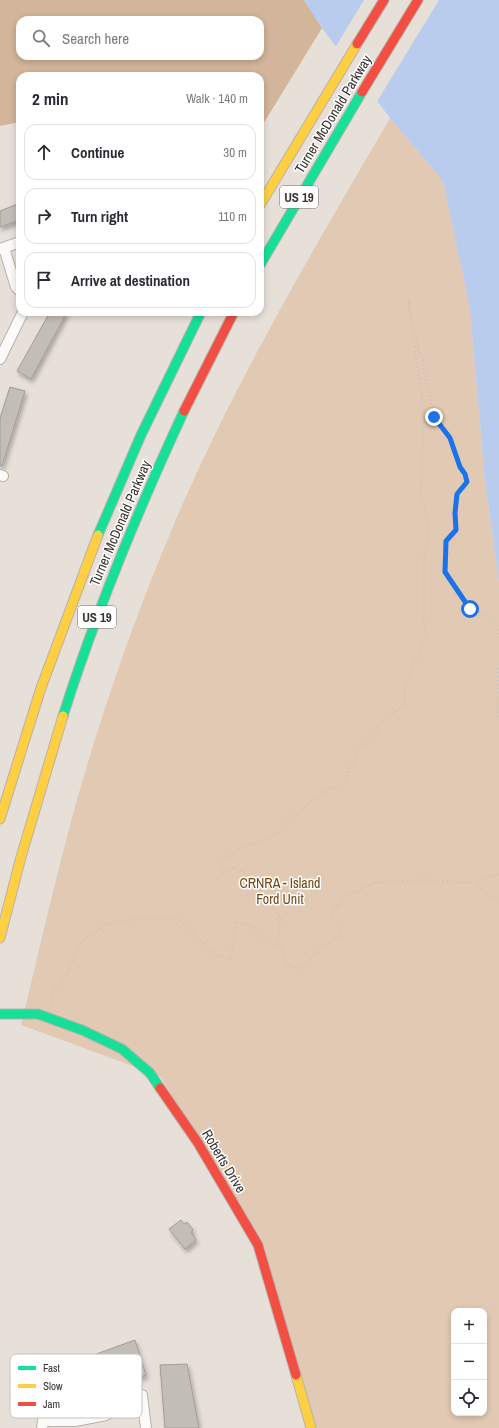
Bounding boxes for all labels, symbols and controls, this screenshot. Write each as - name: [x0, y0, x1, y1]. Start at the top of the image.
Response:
- search box: [16, 16, 264, 60]
- icon: search: [30, 27, 52, 49]
- text: Search here: [62, 28, 129, 49]
- street label: Turner McDonald Parkway: [291, 51, 376, 176]
- text: 2 min: [32, 87, 68, 110]
- text: Walk · 140 m: [186, 90, 248, 107]
- icon: ahead: [33, 141, 55, 163]
- text: Continue: [71, 142, 124, 163]
- text: 30 m: [223, 144, 247, 161]
- road number: US 19: [280, 186, 318, 208]
- icon: right: [33, 205, 55, 227]
- text: Turn right: [71, 206, 128, 227]
- text: 110 m: [218, 208, 247, 225]
- icon: arrive: [33, 269, 55, 291]
- text: Arrive at destination: [71, 270, 190, 291]
- route end: [425, 408, 443, 426]
- street label: Turner McDonald Parkway: [85, 457, 155, 589]
- route start: [461, 600, 479, 618]
- road number: US 19: [78, 606, 116, 628]
- park label: CRNRA - Island Ford Unit: [239, 874, 321, 908]
- street label: Roberts Drive: [198, 1126, 250, 1196]
- map controls: [451, 1308, 487, 1416]
- button: +: [451, 1308, 487, 1344]
- button: −: [451, 1344, 487, 1380]
- legend: [10, 1354, 142, 1418]
- text: Fast: [43, 1361, 61, 1375]
- text: Slow: [43, 1379, 63, 1393]
- button: locate: [451, 1380, 487, 1416]
- text: Jam: [43, 1397, 60, 1411]

